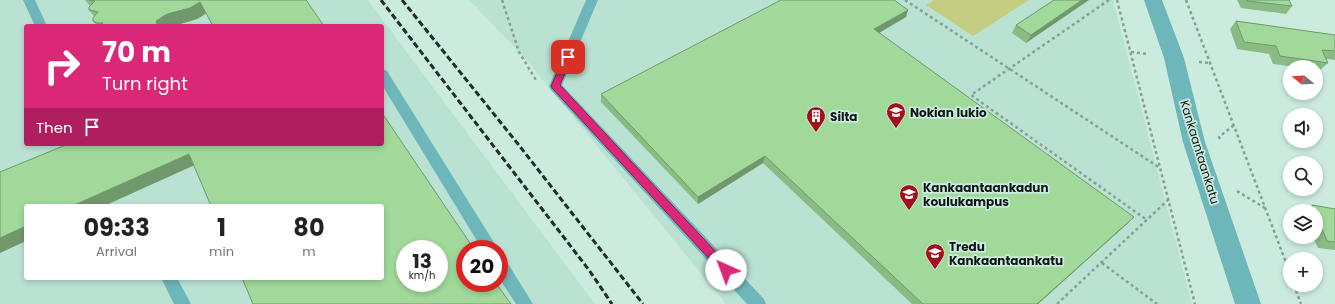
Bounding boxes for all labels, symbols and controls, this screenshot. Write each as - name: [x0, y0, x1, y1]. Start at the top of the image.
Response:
- text: 70 m: [102, 33, 171, 72]
- icon: right: [36, 40, 88, 92]
- pin: [551, 40, 585, 74]
- icon: arrive: [557, 46, 579, 68]
- north arrow: [1283, 60, 1323, 100]
- map controls: [1283, 60, 1323, 292]
- text: Turn right: [102, 71, 188, 96]
- street label: Kankaantaankatu: [1176, 98, 1224, 206]
- school or university icon: Nokian lukio: [885, 101, 907, 129]
- place label: Nokian lukio: [910, 104, 987, 121]
- building icon: Silta: [805, 105, 827, 133]
- place label: Silta: [830, 108, 857, 125]
- button: sound: [1283, 108, 1323, 148]
- icon: arrive: [81, 116, 103, 138]
- text: Then: [36, 117, 73, 138]
- button: search: [1283, 156, 1323, 196]
- place label: Kankaantaankadun koulukampus: [923, 179, 1049, 210]
- school or university icon: Kankaantaankadun koulukampus: [898, 183, 920, 211]
- button: layers: [1283, 204, 1323, 244]
- text: 09:33: [83, 211, 150, 244]
- text: 1: [217, 211, 226, 244]
- text: 80: [293, 211, 325, 244]
- place label: Tredu Kankaantaankatu: [949, 238, 1063, 269]
- speed limit sign: 20: [456, 240, 508, 292]
- text: Arrival: [96, 242, 137, 261]
- text: min: [209, 242, 234, 261]
- text: m: [302, 242, 316, 261]
- school or university icon: Tredu Kankaantaankatu: [924, 242, 946, 270]
- text: 13: [412, 247, 432, 275]
- position arrow: [705, 249, 747, 291]
- button: +: [1283, 252, 1323, 292]
- text: km/h: [409, 268, 435, 283]

